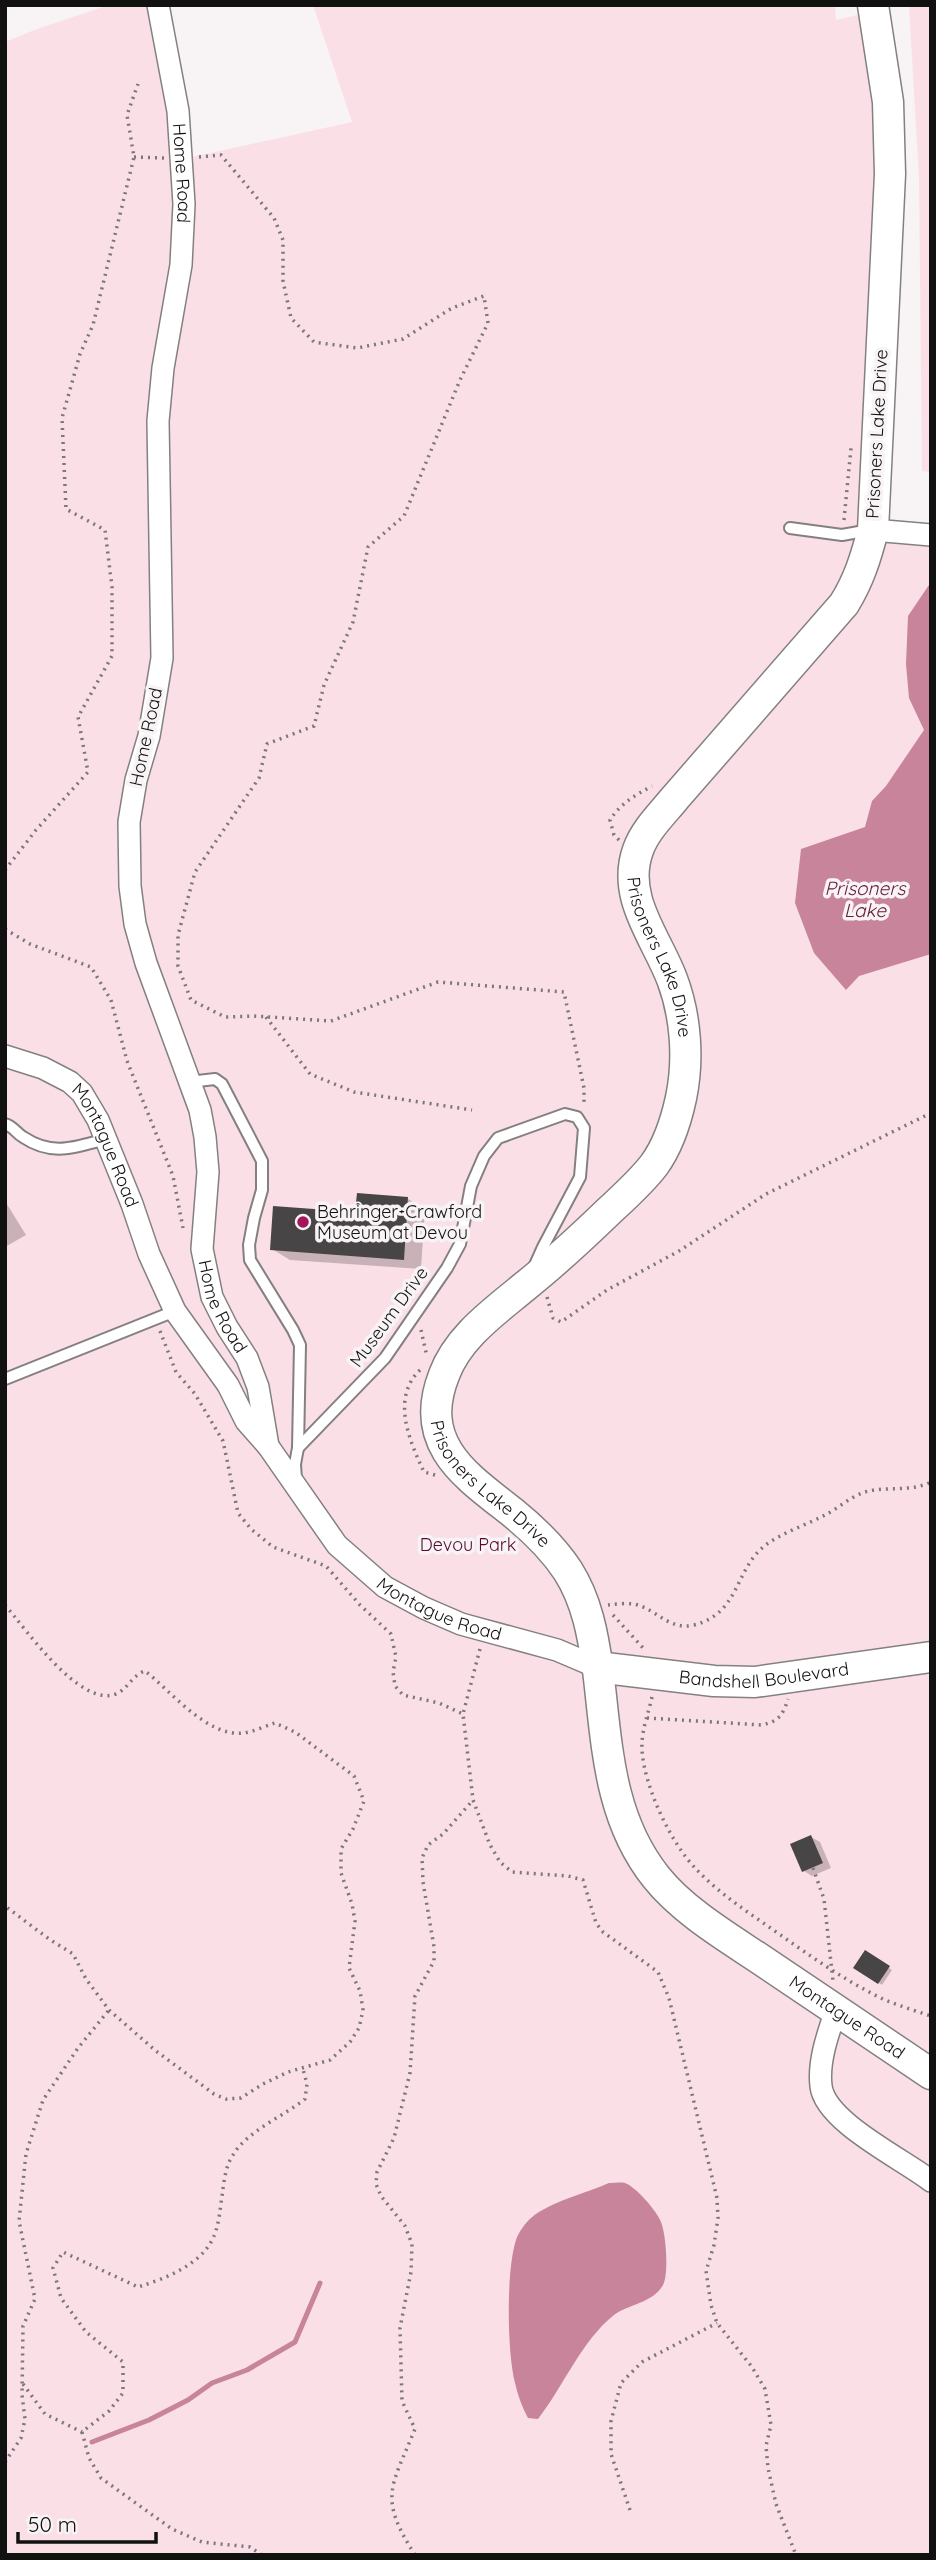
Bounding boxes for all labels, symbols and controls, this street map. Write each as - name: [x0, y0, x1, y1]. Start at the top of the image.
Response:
- street label: Home Road: [168, 122, 196, 224]
- street label: Prisoners Lake Drive: [861, 349, 892, 519]
- street label: Home Road: [124, 686, 167, 788]
- street label: Prisoners Lake Drive: [622, 876, 697, 1038]
- water label: Prisoners Lake: [824, 876, 907, 922]
- street label: Montague Road: [67, 1078, 144, 1211]
- place label: Behringer-Crawford Museum at Devou: [317, 1200, 482, 1244]
- marker: Behringer-Crawford Museum at Devou: [295, 1214, 311, 1230]
- street label: Home Road: [194, 1258, 253, 1357]
- street label: Museum Drive: [344, 1262, 433, 1371]
- street label: Prisoners Lake Drive: [426, 1418, 556, 1552]
- park label: Devou Park: [420, 1533, 516, 1556]
- street label: Montague Road: [372, 1573, 504, 1645]
- street label: Bandshell Boulevard: [678, 1657, 850, 1693]
- street label: Montague Road: [785, 1970, 909, 2064]
- scale bar: [18, 2500, 156, 2544]
- text: 50 m: [28, 2511, 77, 2537]

